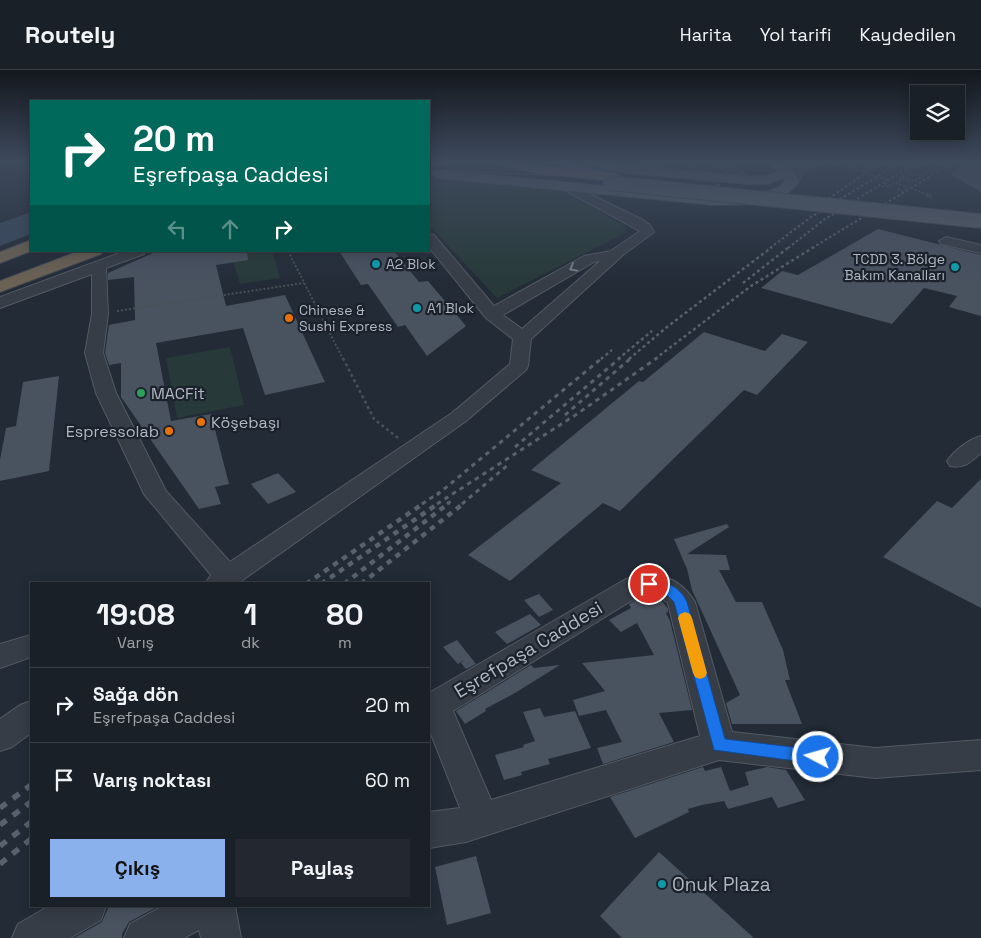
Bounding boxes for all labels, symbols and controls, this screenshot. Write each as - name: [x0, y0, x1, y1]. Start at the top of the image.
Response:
- text: Routely: [25, 19, 115, 50]
- text: Harita: [680, 23, 732, 46]
- text: Yol tarifi: [760, 23, 832, 46]
- text: Kaydedilen: [860, 23, 956, 46]
- map controls: [910, 85, 965, 140]
- button: layers: [910, 85, 965, 140]
- text: 20 m: [133, 117, 215, 161]
- icon: right: [50, 120, 115, 185]
- text: Eşrefpaşa Caddesi: [133, 160, 329, 188]
- icon: left: [163, 215, 191, 243]
- icon: ahead: [216, 215, 244, 243]
- icon: right: [269, 215, 297, 243]
- place label: TCDD 3. Bölge Bakım Kanalları: [844, 250, 945, 284]
- place label: A2 Blok: [386, 255, 436, 273]
- marker: A2 Blok: [370, 258, 382, 270]
- marker: TCDD 3. Bölge Bakım Kanalları: [949, 261, 961, 273]
- one-way arrow: [570, 262, 579, 272]
- place label: A1 Blok: [427, 299, 475, 317]
- place label: Chinese & Sushi Express: [299, 301, 392, 335]
- marker: A1 Blok: [411, 302, 423, 314]
- marker: Chinese & Sushi Express: [283, 312, 295, 324]
- place label: MACFit: [151, 383, 205, 404]
- marker: MACFit: [135, 387, 147, 399]
- place label: Köşebaşı: [211, 412, 280, 433]
- marker: Köşebaşı: [195, 416, 207, 428]
- place label: Espressolab: [66, 421, 159, 442]
- marker: Espressolab: [163, 425, 175, 437]
- pin: [628, 563, 670, 605]
- icon: arrive: [635, 570, 663, 598]
- text: 19:08: [96, 595, 175, 634]
- text: 1: [244, 595, 257, 634]
- text: 80: [326, 595, 364, 634]
- street label: Eşrefpaşa Caddesi: [449, 595, 607, 704]
- text: Varış: [117, 632, 154, 653]
- text: dk: [241, 632, 260, 653]
- text: m: [338, 632, 352, 653]
- text: Sağa dön: [93, 682, 179, 707]
- icon: right: [50, 691, 78, 719]
- text: 20 m: [365, 693, 410, 718]
- text: Eşrefpaşa Caddesi: [93, 707, 235, 728]
- position arrow: [791, 730, 843, 782]
- icon: arrive: [50, 766, 78, 794]
- text: Varış noktası: [93, 768, 211, 793]
- text: 60 m: [365, 768, 410, 793]
- button: Çıkış: [50, 839, 225, 897]
- button: Paylaş: [235, 839, 410, 897]
- place label: Onuk Plaza: [672, 872, 771, 897]
- marker: Onuk Plaza: [656, 878, 668, 890]

